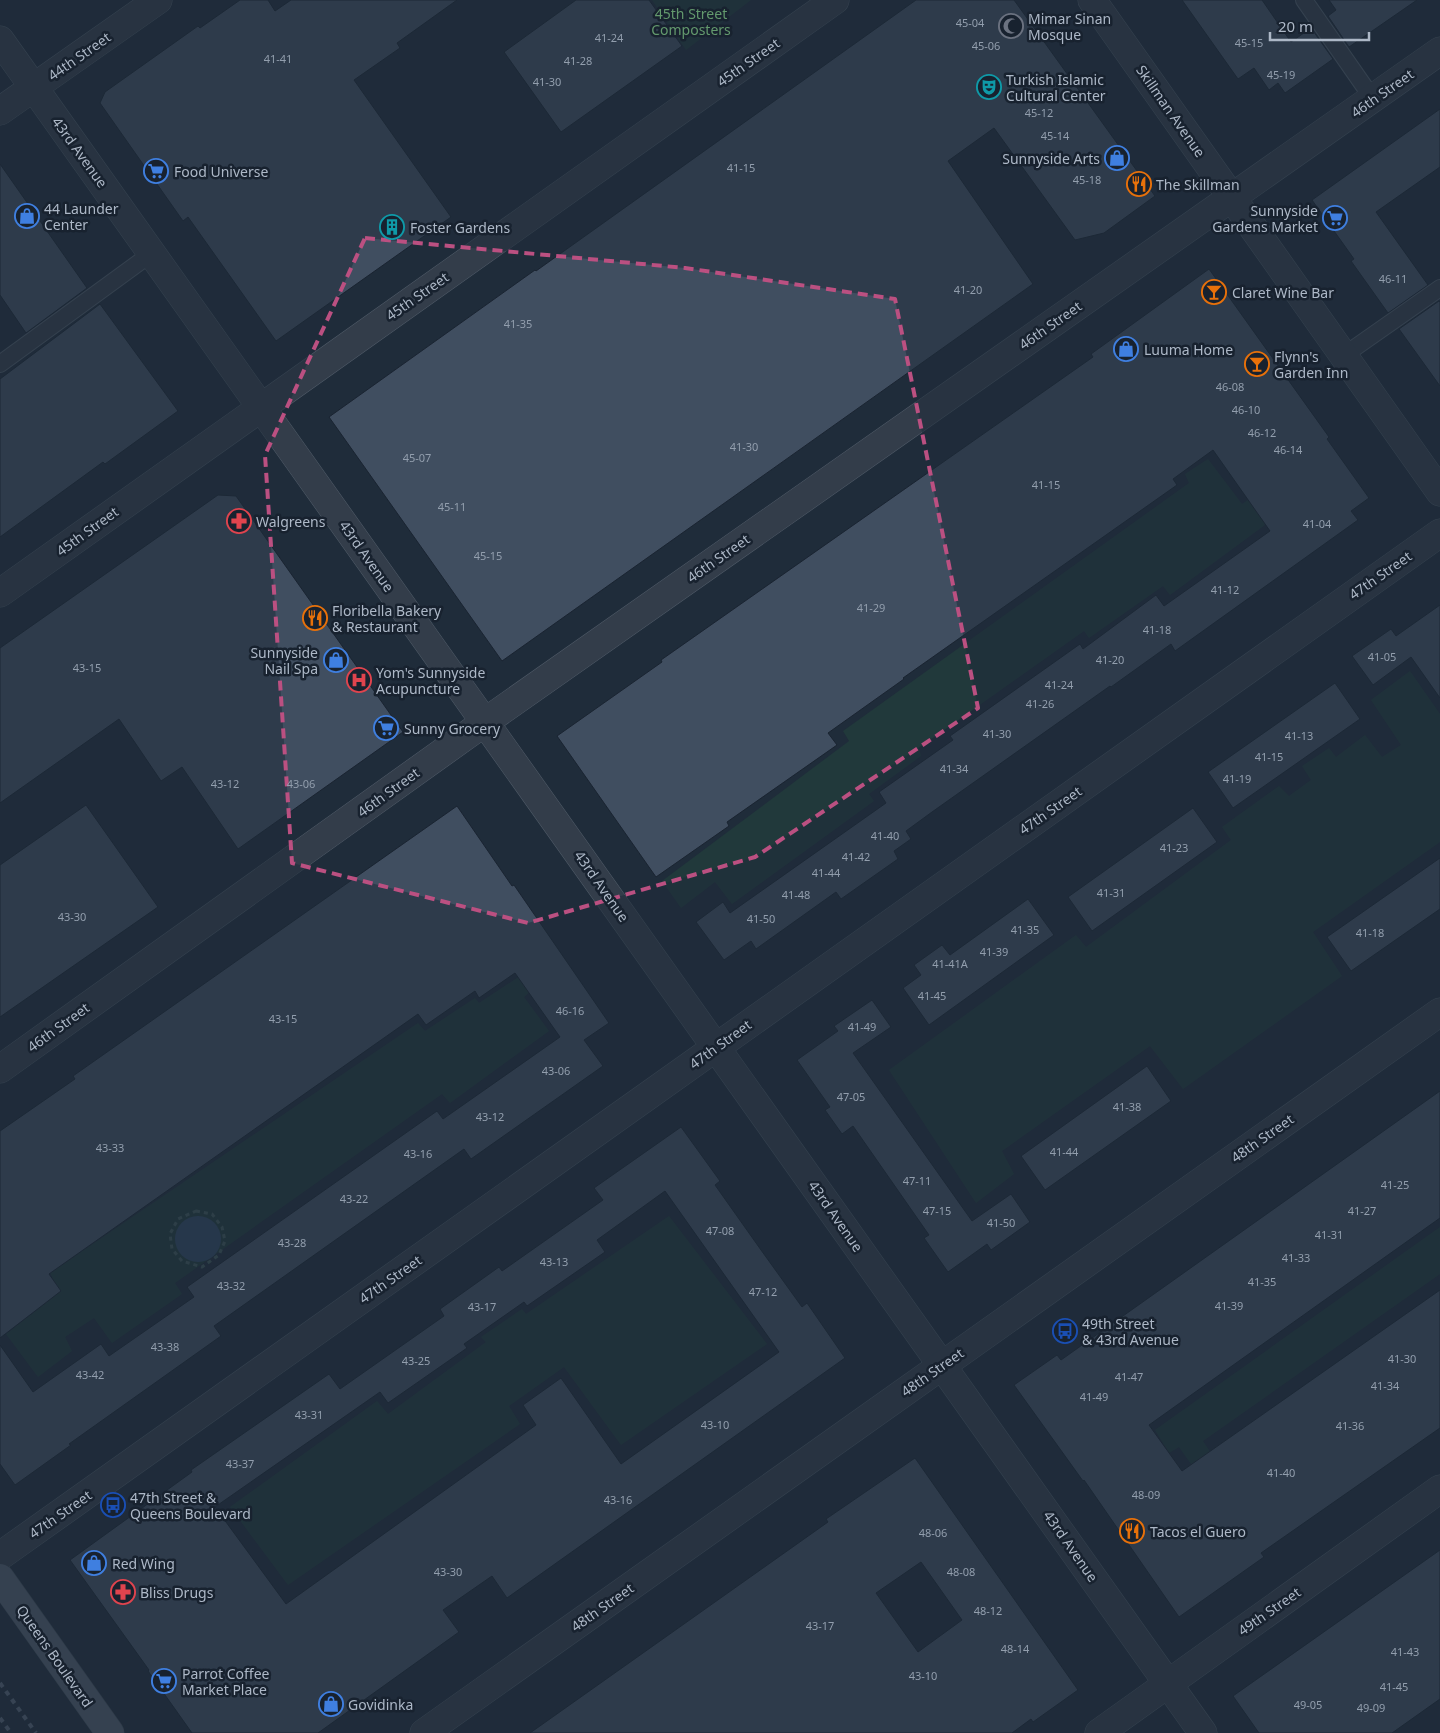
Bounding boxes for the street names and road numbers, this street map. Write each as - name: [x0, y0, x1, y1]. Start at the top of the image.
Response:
- street label: 44th Street: [44, 27, 114, 85]
- street label: 45th Street: [713, 33, 783, 91]
- street label: Skillman Avenue: [1132, 61, 1210, 161]
- street label: 46th Street: [1347, 64, 1417, 122]
- street label: 43rd Avenue: [48, 113, 112, 191]
- street label: 45th Street: [382, 267, 452, 325]
- street label: 46th Street: [1015, 296, 1085, 354]
- street label: 45th Street: [52, 502, 122, 560]
- street label: 43rd Avenue: [335, 517, 399, 595]
- street label: 46th Street: [683, 529, 753, 587]
- street label: 47th Street: [1345, 546, 1415, 604]
- street label: 46th Street: [353, 763, 423, 821]
- street label: 47th Street: [1015, 781, 1085, 839]
- street label: 43rd Avenue: [570, 847, 634, 925]
- street label: 46th Street: [23, 998, 93, 1056]
- street label: 47th Street: [685, 1015, 755, 1073]
- street label: 48th Street: [1227, 1109, 1297, 1167]
- street label: 43rd Avenue: [804, 1177, 868, 1255]
- street label: 47th Street: [355, 1250, 425, 1308]
- street label: 48th Street: [897, 1343, 967, 1401]
- street label: 47th Street: [25, 1485, 95, 1543]
- street label: 43rd Avenue: [1039, 1507, 1103, 1585]
- street label: 48th Street: [567, 1578, 637, 1636]
- street label: 49th Street: [1234, 1582, 1304, 1640]
- street label: Queens Boulevard: [13, 1601, 97, 1711]

